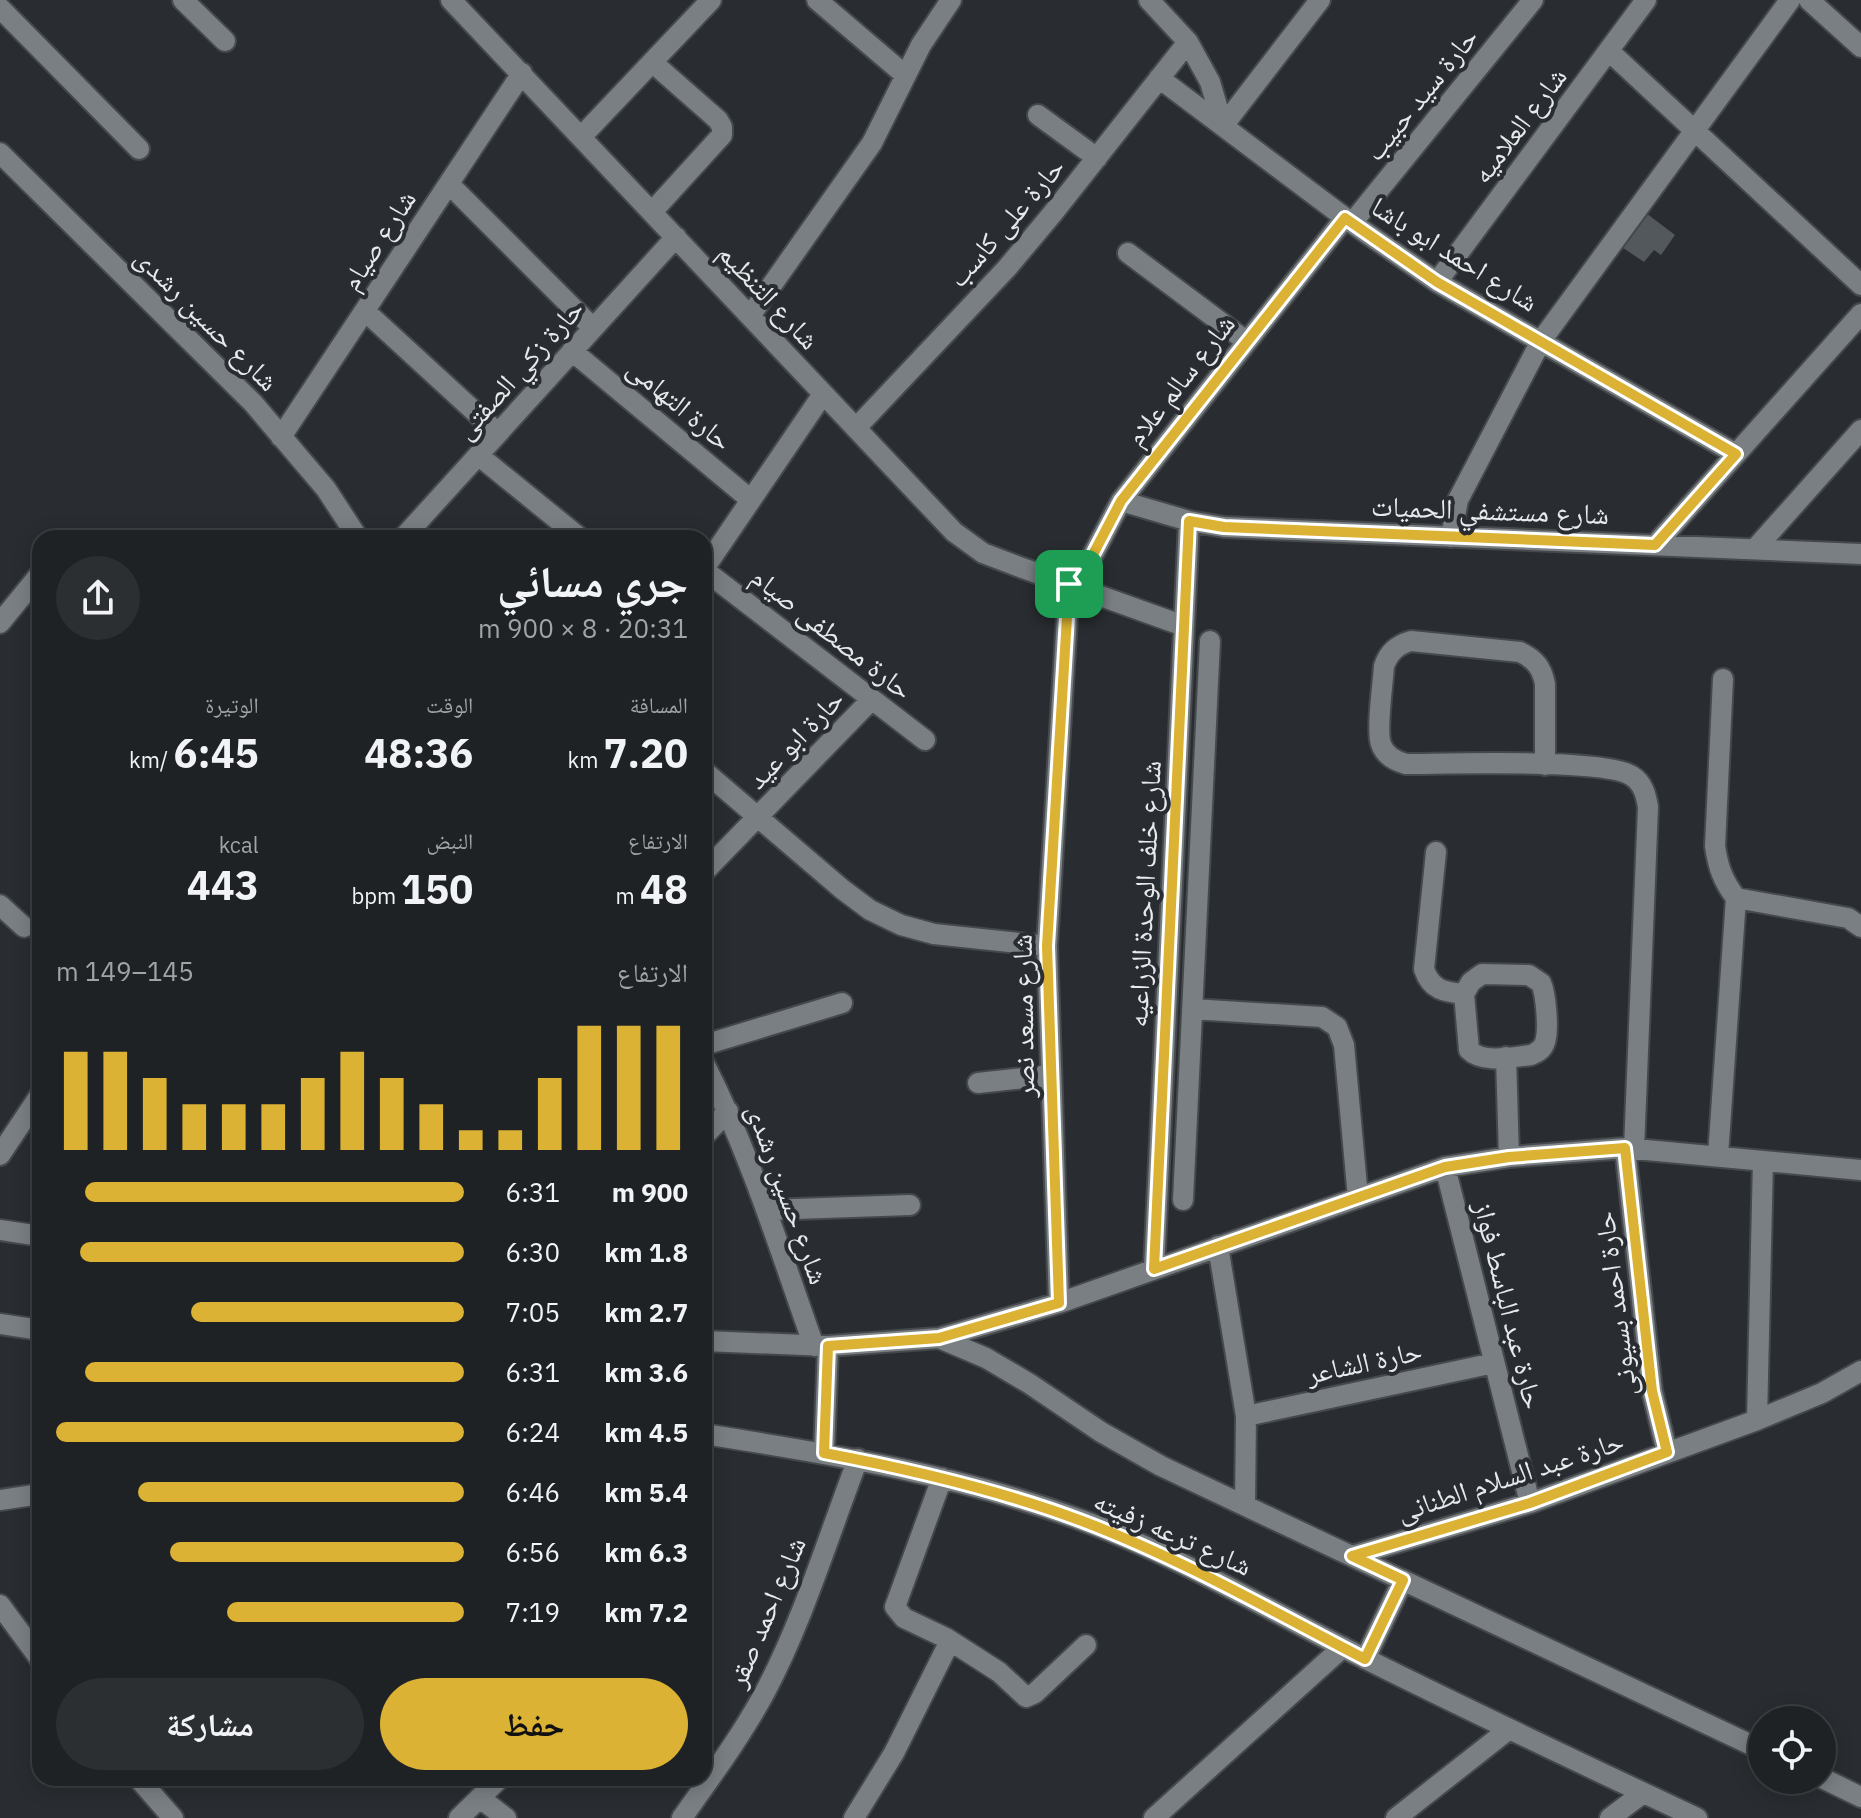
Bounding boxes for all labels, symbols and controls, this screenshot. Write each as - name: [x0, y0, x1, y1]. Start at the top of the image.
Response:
- street label: حارة سيد حبيب: [1356, 19, 1486, 168]
- street label: شارع العلاميه: [1463, 59, 1574, 190]
- street label: حارة على كاسب: [939, 149, 1072, 294]
- street label: شارع صيام: [331, 182, 425, 298]
- street label: شارع احمد ابو باشا: [1365, 188, 1546, 320]
- street label: شارع التنظيم: [710, 234, 828, 358]
- street label: شارع حسين رشدى: [127, 239, 287, 399]
- street label: حارة زكي الصفتى: [446, 291, 595, 450]
- street label: شارع سالم علام: [1117, 306, 1243, 454]
- street label: حارة التهامى: [620, 349, 741, 458]
- street label: شارع مستشفي الحميات: [1370, 487, 1610, 537]
- pin: [1035, 550, 1103, 618]
- text: جري مسائي: [497, 552, 688, 609]
- button: share: [56, 556, 140, 640]
- street label: حارة مصطفى صيام: [743, 558, 921, 708]
- icon: arrive: [1047, 562, 1091, 606]
- text: 20:31 · 8 × 900 m: [478, 611, 688, 645]
- street label: حارة ابو عيد: [738, 681, 851, 797]
- text: الوتيرة: [205, 690, 259, 719]
- text: الوقت: [426, 690, 473, 719]
- text: المسافة: [630, 690, 688, 719]
- text: 6:45: [173, 727, 259, 779]
- text: 48:36: [364, 727, 473, 779]
- text: 7.20: [604, 727, 688, 779]
- text: /km: [129, 745, 173, 774]
- text: km: [568, 745, 604, 774]
- street label: شارع خلف الوحدة الزراعيه: [1118, 760, 1169, 1028]
- text: النبض: [426, 826, 473, 855]
- text: الارتفاع: [628, 826, 688, 855]
- text: kcal: [219, 830, 259, 859]
- text: 443: [187, 859, 259, 911]
- text: 150: [401, 863, 473, 915]
- text: 48: [640, 863, 688, 915]
- text: bpm: [351, 881, 401, 910]
- text: m: [616, 881, 640, 910]
- street label: شارع مسعد نصر: [1003, 934, 1042, 1099]
- text: 145–149 m: [56, 954, 194, 988]
- text: الارتفاع: [617, 955, 688, 989]
- street label: شارع حسين رشدى: [739, 1099, 838, 1289]
- text: 6:31: [506, 1175, 560, 1209]
- text: 900 m: [612, 1175, 688, 1209]
- street label: حارة عبد الباسط فواز: [1466, 1196, 1553, 1413]
- street label: حارة احمد بسيونى: [1585, 1209, 1644, 1399]
- text: 6:30: [506, 1235, 560, 1269]
- text: 1.8 km: [604, 1235, 688, 1269]
- text: 7:05: [506, 1295, 560, 1329]
- text: 2.7 km: [604, 1295, 688, 1329]
- street label: حارة الشاعر: [1302, 1331, 1425, 1392]
- text: 6:31: [506, 1355, 560, 1389]
- text: 3.6 km: [604, 1355, 688, 1389]
- text: 6:24: [506, 1415, 560, 1449]
- text: 4.5 km: [604, 1415, 688, 1449]
- street label: حارة عبد السلام الطنانى: [1391, 1421, 1629, 1531]
- text: 6:46: [506, 1475, 560, 1509]
- text: 5.4 km: [604, 1475, 688, 1509]
- street label: شارع ترعه زفيته: [1088, 1481, 1258, 1584]
- street label: شارع احمد صقر: [717, 1531, 814, 1694]
- text: 6:56: [506, 1535, 560, 1569]
- text: 6.3 km: [604, 1535, 688, 1569]
- text: 7:19: [506, 1595, 560, 1629]
- text: 7.2 km: [604, 1595, 688, 1629]
- button: مشاركة: [56, 1678, 364, 1770]
- button: حفظ: [380, 1678, 688, 1770]
- map controls: [1748, 1706, 1836, 1794]
- button: locate: [1748, 1706, 1836, 1794]

